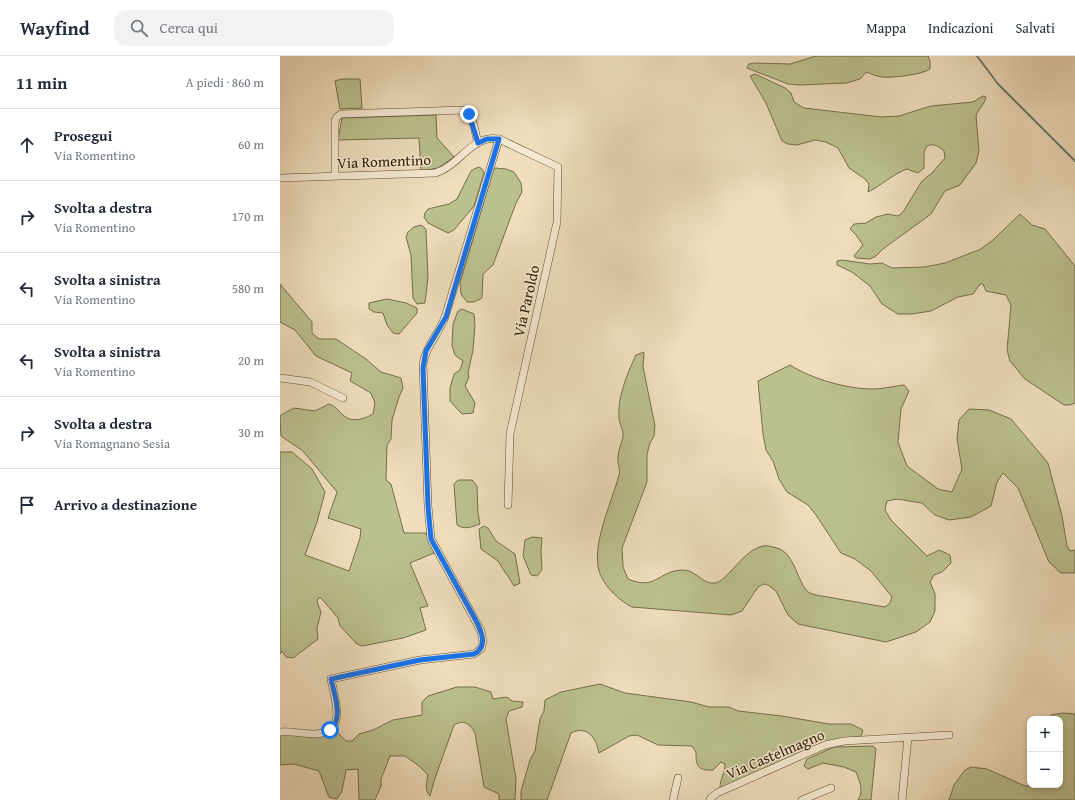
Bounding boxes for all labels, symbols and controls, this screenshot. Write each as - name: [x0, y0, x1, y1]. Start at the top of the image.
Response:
- search box: [114, 10, 394, 46]
- text: Wayfind: [20, 14, 90, 42]
- icon: search: [128, 17, 150, 39]
- text: Cerca qui: [160, 17, 218, 38]
- text: Mappa: [866, 18, 906, 38]
- text: Indicazioni: [928, 18, 993, 38]
- text: Salvati: [1015, 18, 1055, 38]
- text: 11 min: [16, 70, 67, 95]
- text: A piedi · 860 m: [186, 73, 264, 92]
- route end: [460, 105, 478, 123]
- text: Prosegui: [54, 125, 112, 146]
- icon: ahead: [16, 134, 38, 156]
- text: 60 m: [238, 135, 264, 154]
- text: Via Romentino: [54, 146, 135, 165]
- street label: Via Romentino: [337, 149, 432, 173]
- text: Svolta a destra: [54, 197, 152, 218]
- icon: right: [16, 206, 38, 228]
- text: 170 m: [232, 207, 264, 226]
- text: Via Romentino: [54, 218, 135, 237]
- street label: Via Paroldo: [508, 263, 545, 339]
- text: Svolta a sinistra: [54, 269, 161, 290]
- icon: left: [16, 278, 38, 300]
- text: 580 m: [232, 279, 264, 298]
- text: Via Romentino: [54, 290, 135, 309]
- text: Svolta a sinistra: [54, 341, 161, 362]
- icon: left: [16, 350, 38, 372]
- text: 20 m: [238, 351, 264, 370]
- text: Via Romentino: [54, 362, 135, 381]
- text: Svolta a destra: [54, 413, 152, 434]
- icon: right: [16, 422, 38, 444]
- text: 30 m: [238, 423, 264, 442]
- text: Via Romagnano Sesia: [54, 434, 170, 453]
- icon: arrive: [16, 494, 38, 516]
- text: Arrivo a destinazione: [54, 494, 197, 515]
- map controls: [1027, 716, 1063, 788]
- button: +: [1027, 716, 1063, 752]
- route start: [321, 721, 339, 739]
- street label: Via Castelmagno: [723, 724, 828, 784]
- button: −: [1027, 752, 1063, 788]

